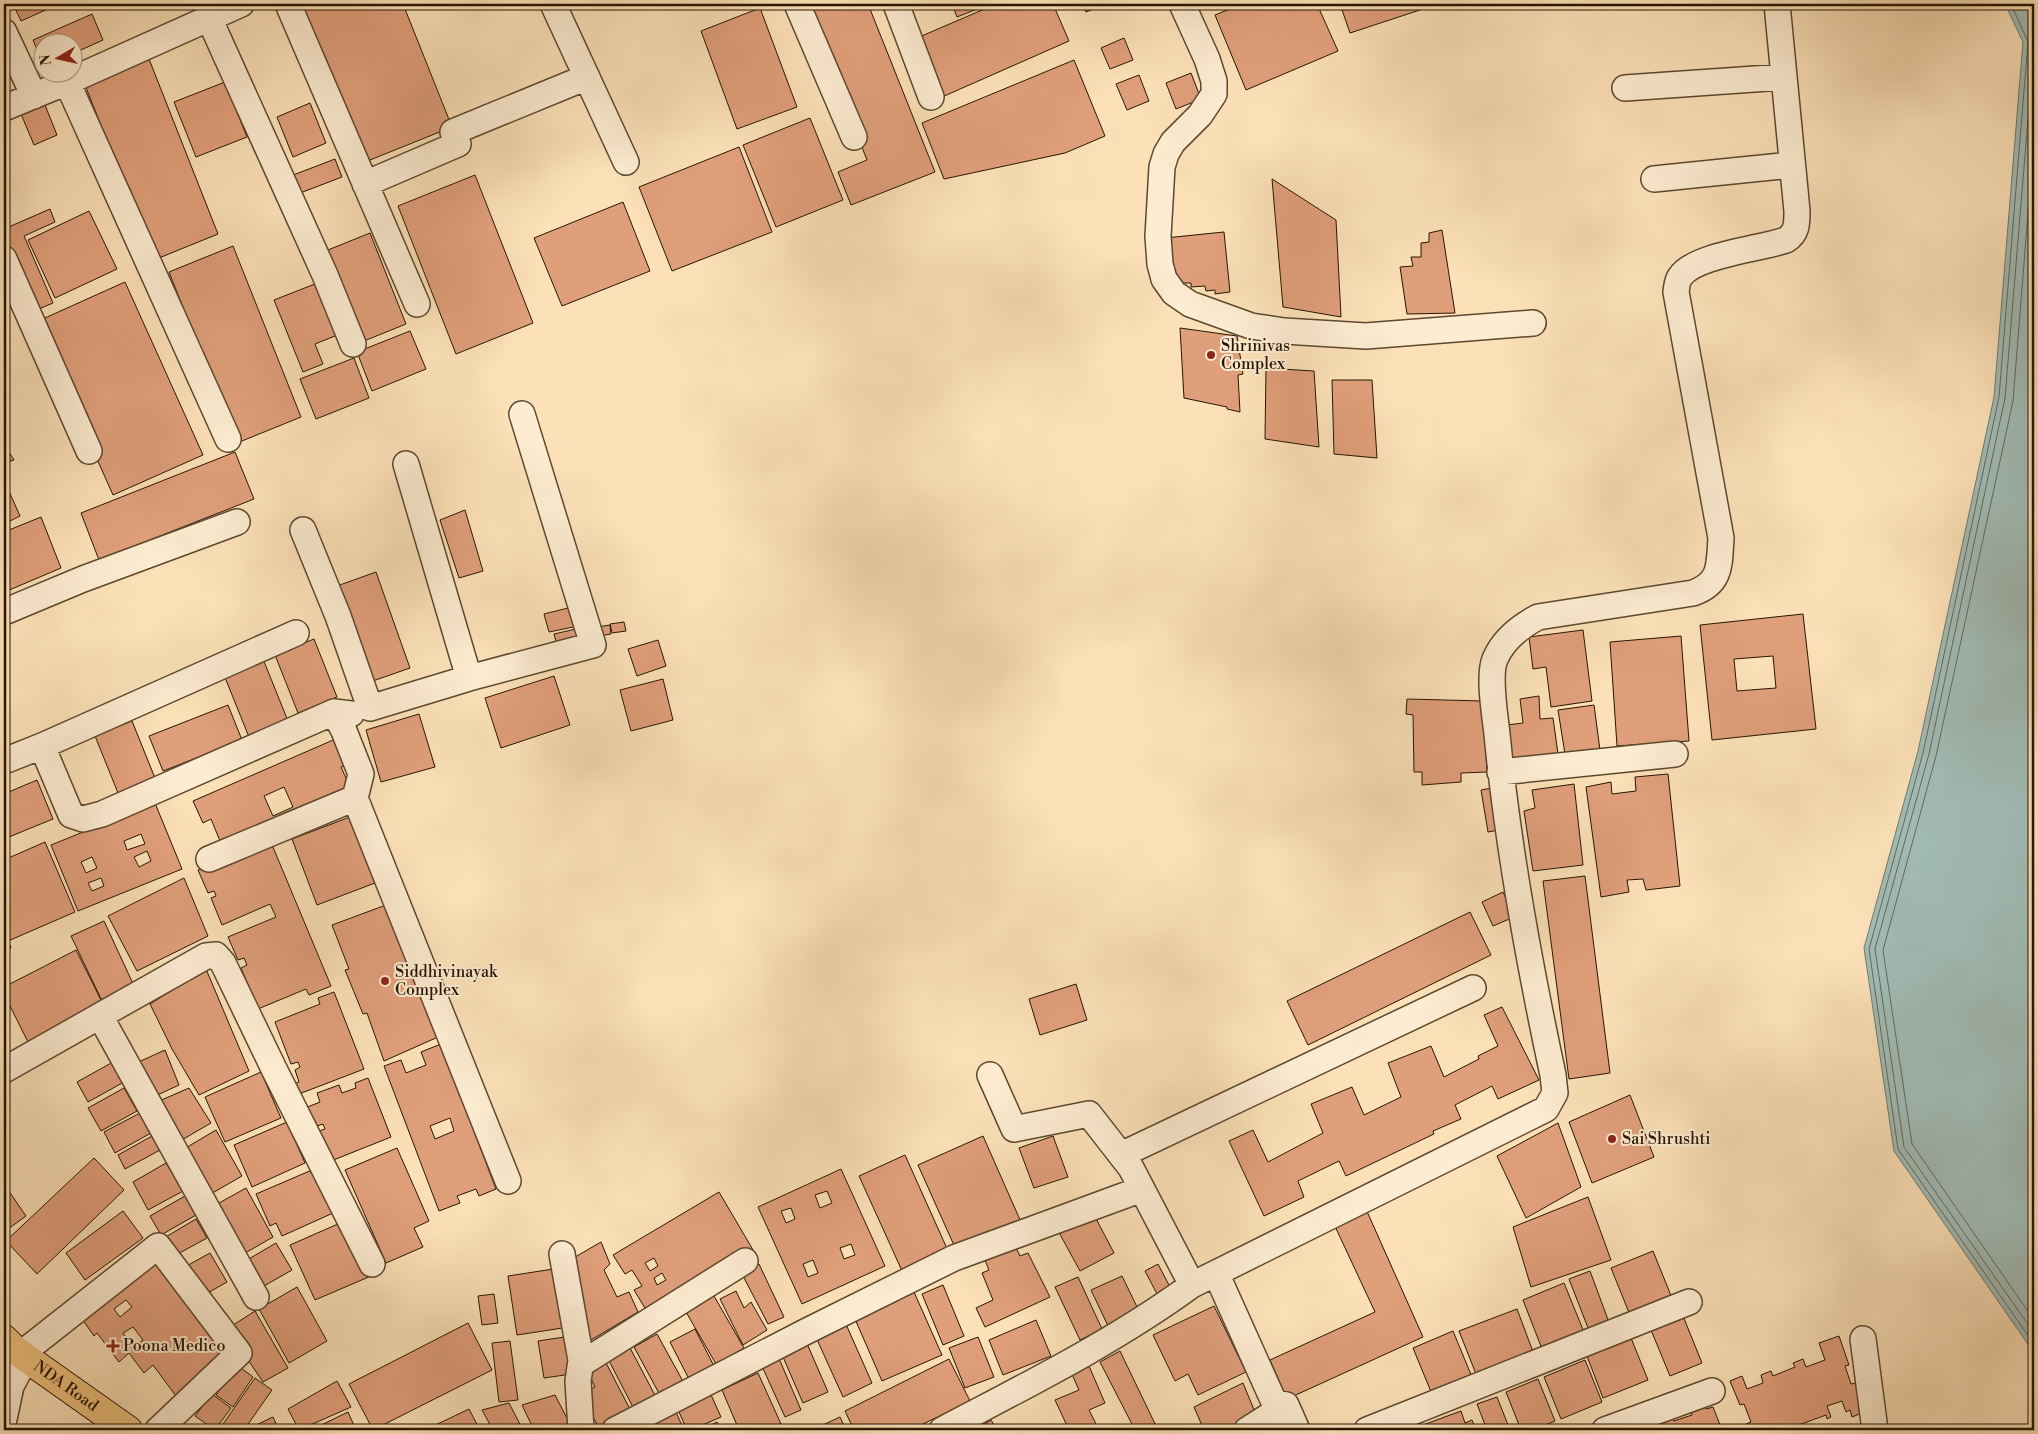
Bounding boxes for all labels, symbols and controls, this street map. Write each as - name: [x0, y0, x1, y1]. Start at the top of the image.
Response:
- north arrow: [32, 32, 82, 82]
- text: N: [36, 53, 56, 67]
- place label: Shrinivas Complex: [1221, 336, 1290, 374]
- marker: Shrinivas Complex: [1205, 349, 1217, 361]
- place label: Siddhivinayak Complex: [395, 962, 499, 1000]
- marker: Siddhivinayak Complex: [379, 975, 391, 987]
- place label: Sai Shrushti: [1622, 1129, 1711, 1149]
- marker: Sai Shrushti: [1606, 1133, 1618, 1145]
- place label: Poona Medico: [123, 1336, 225, 1356]
- marker: Poona Medico: [107, 1340, 119, 1352]
- street label: NDA Road: [30, 1356, 102, 1416]

